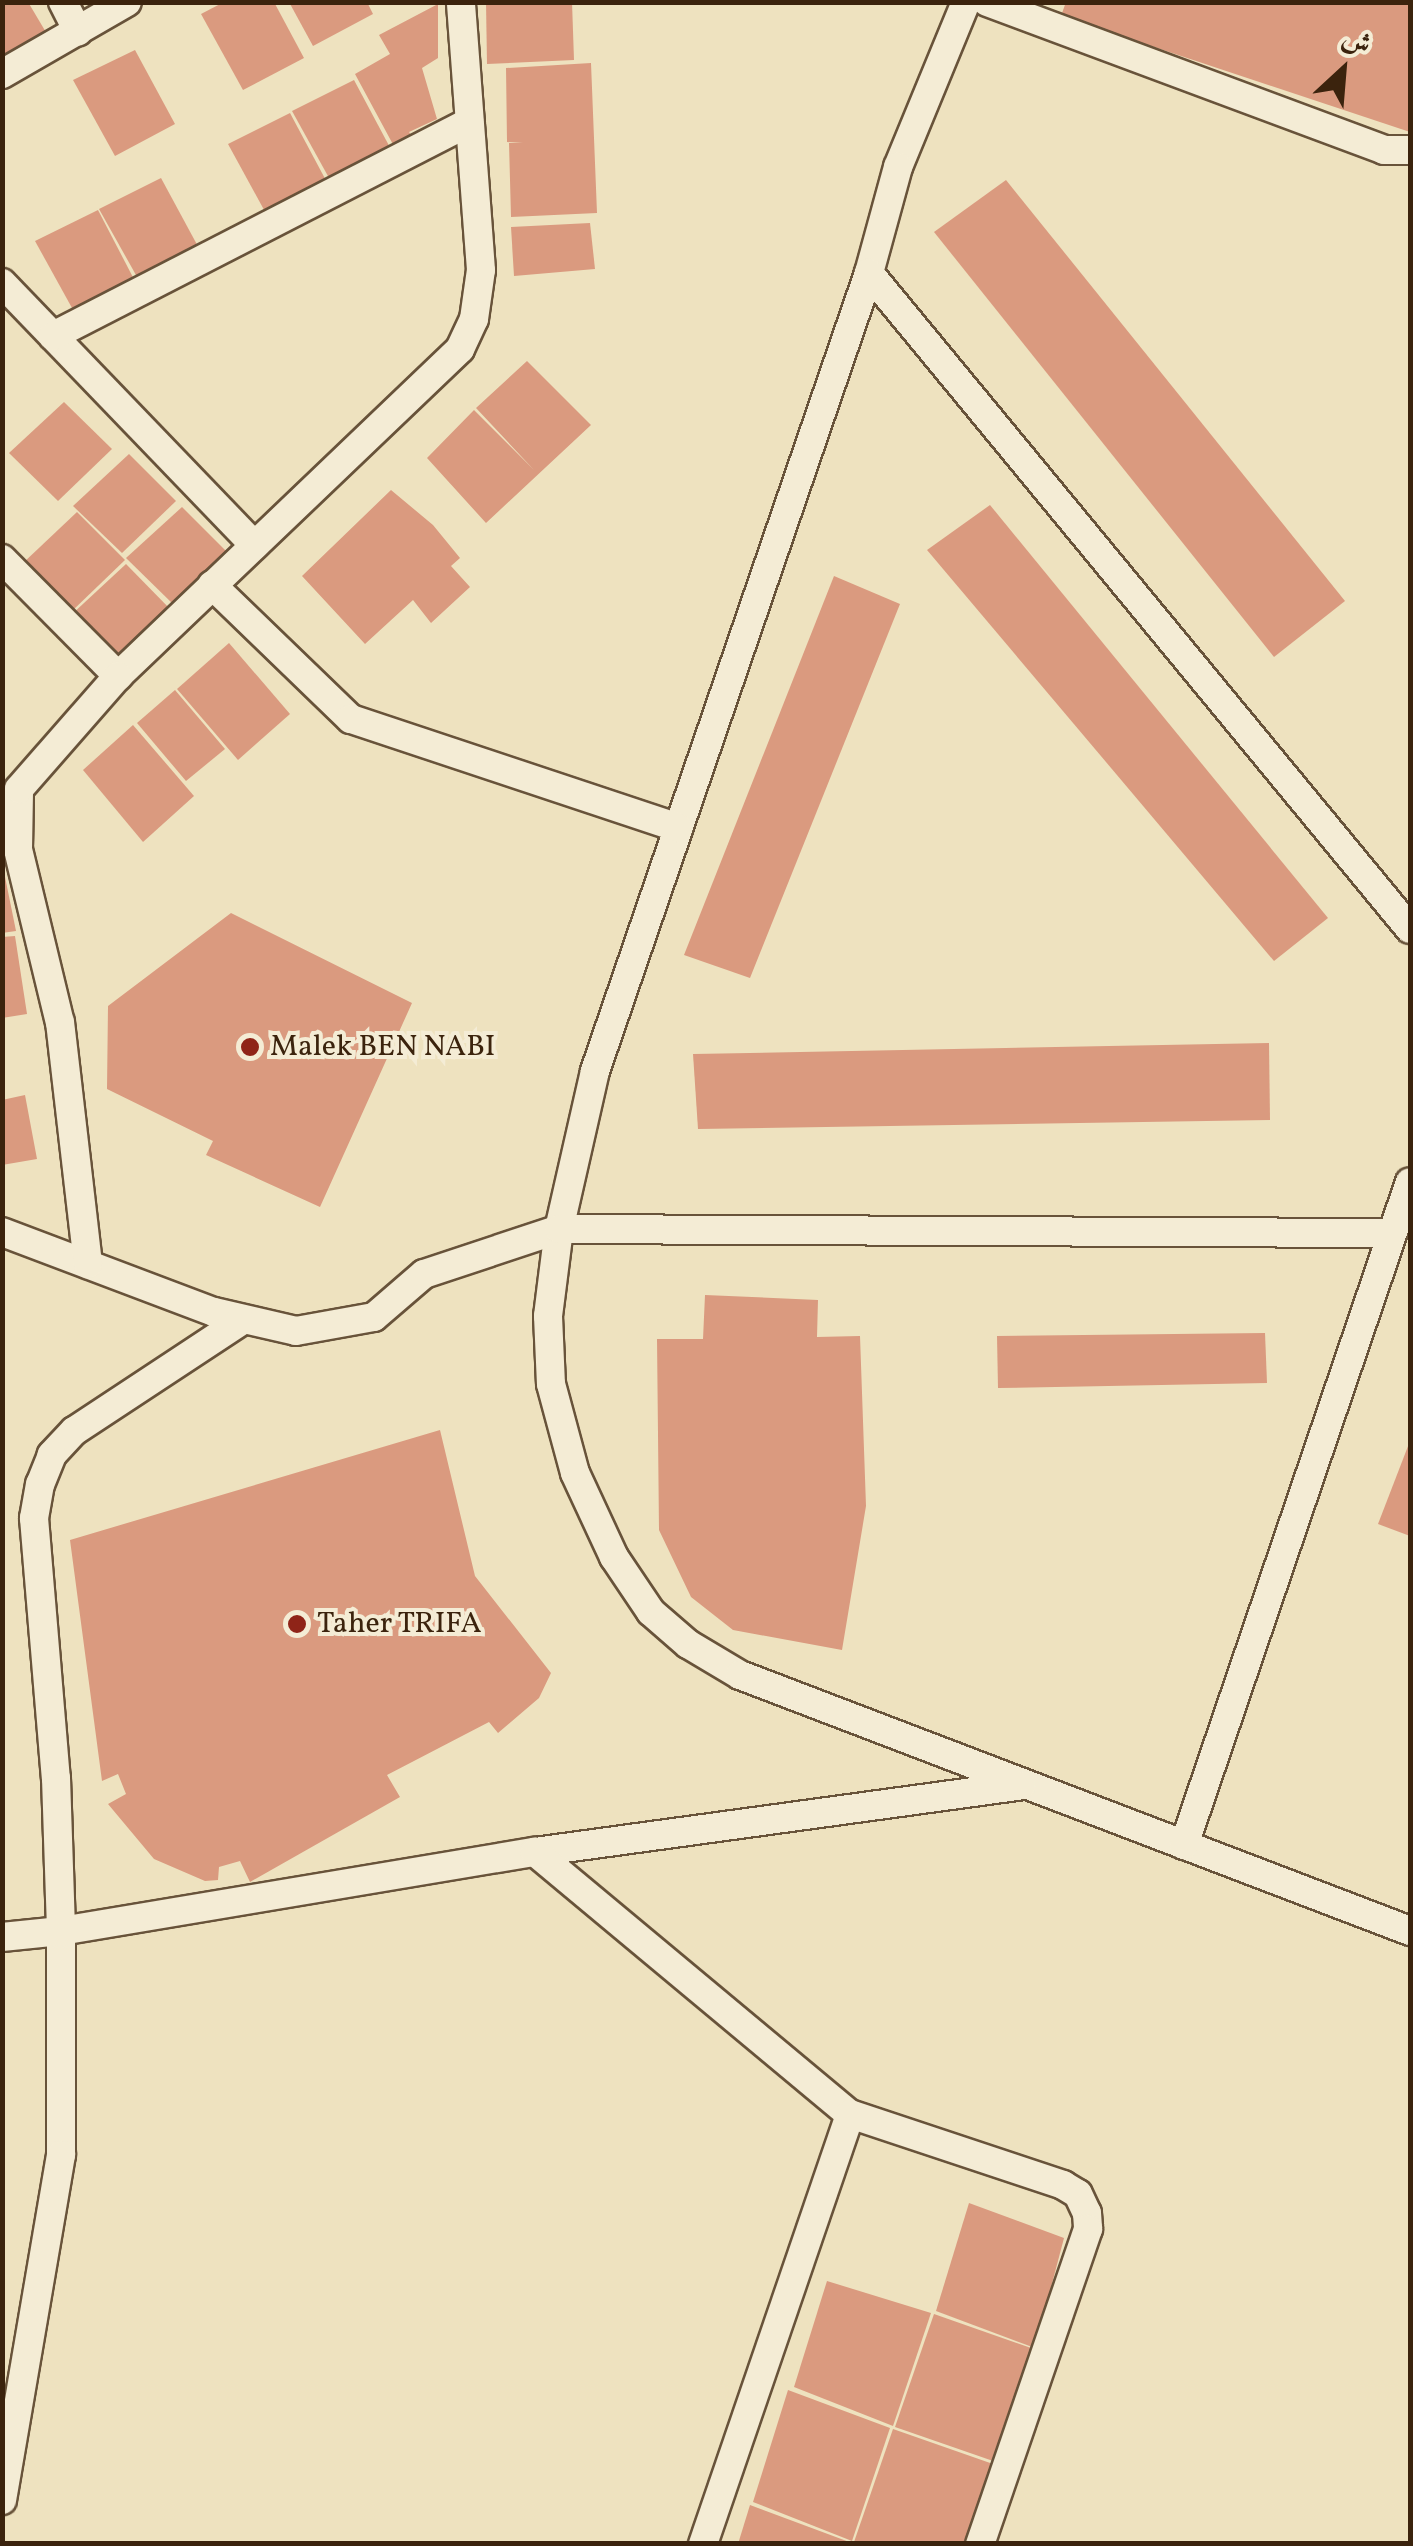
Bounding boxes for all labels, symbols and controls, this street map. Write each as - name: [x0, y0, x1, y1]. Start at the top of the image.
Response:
- text: ش: [1335, 19, 1377, 66]
- north arrow: [1293, 20, 1393, 120]
- place label: Malek BEN NABI: [270, 1029, 495, 1065]
- marker: Malek BEN NABI: [239, 1036, 261, 1058]
- place label: Taher TRIFA: [317, 1606, 482, 1642]
- marker: Taher TRIFA: [286, 1613, 308, 1635]

